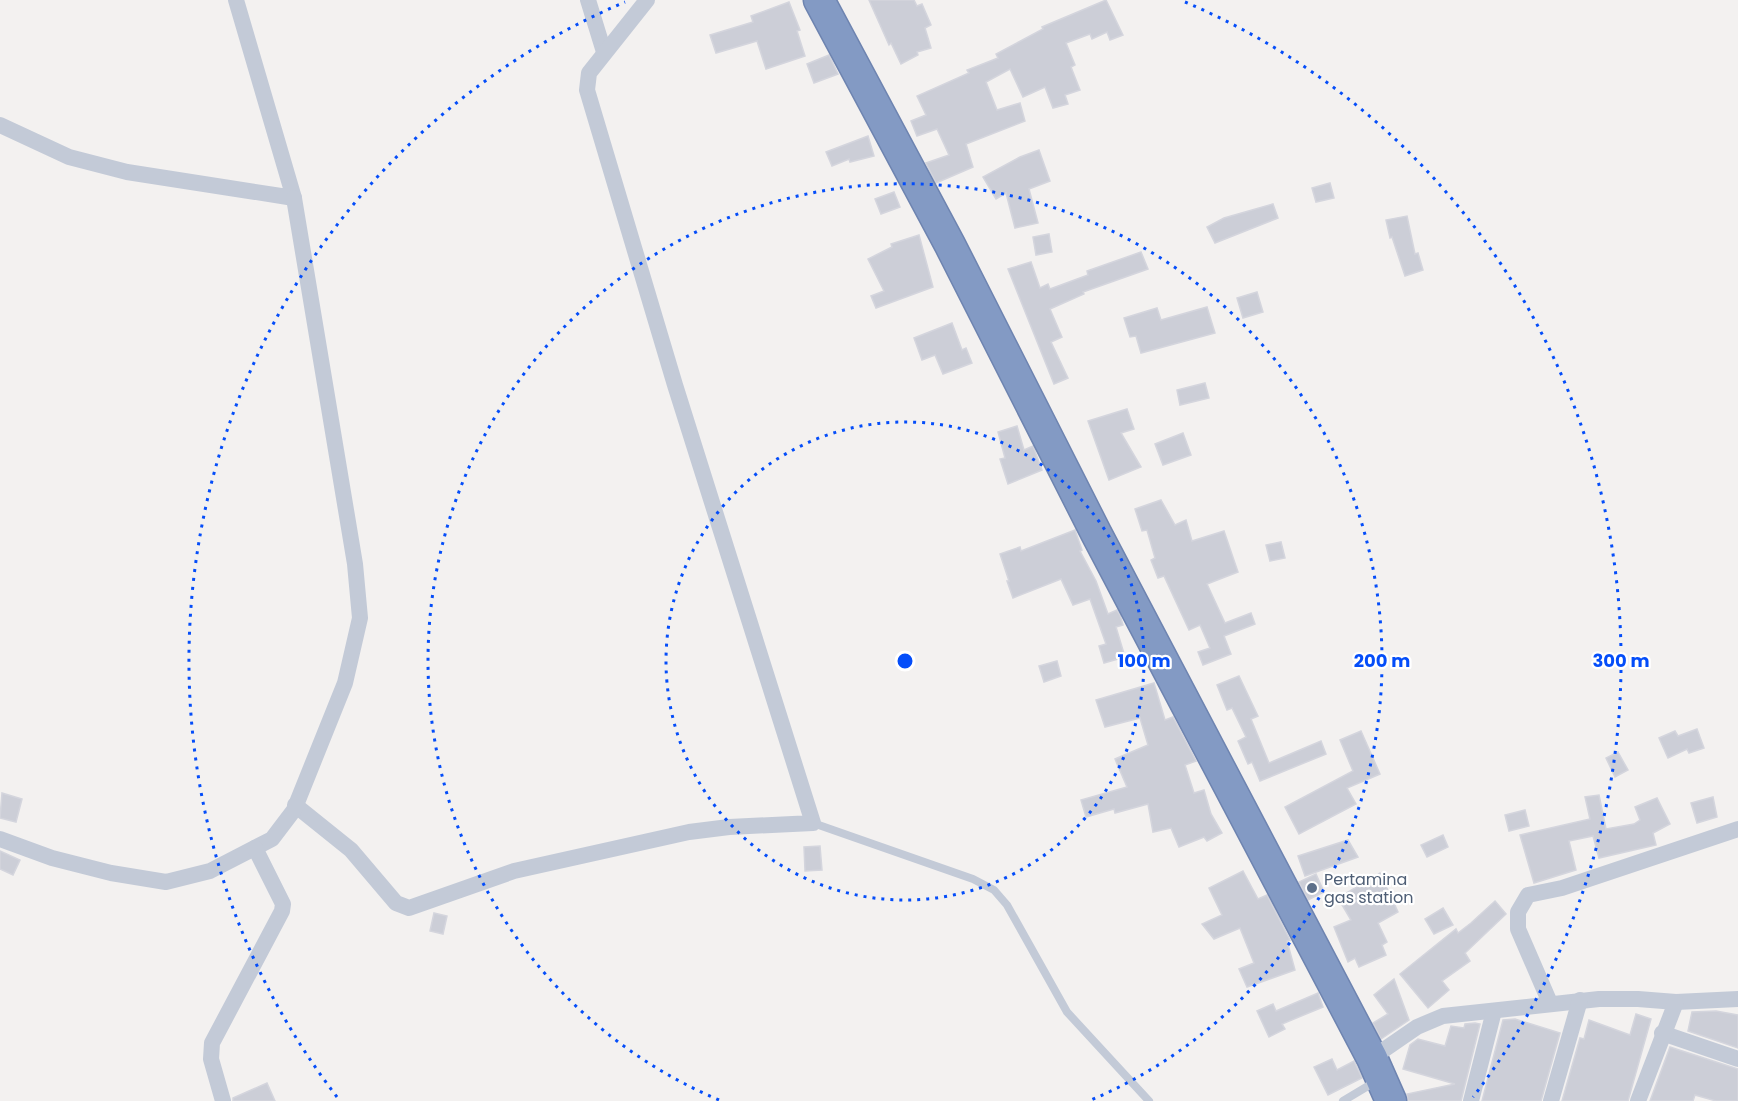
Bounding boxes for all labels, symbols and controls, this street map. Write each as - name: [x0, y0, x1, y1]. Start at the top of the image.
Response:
- text: 100 m: [1117, 648, 1171, 673]
- text: 200 m: [1354, 648, 1410, 673]
- text: 300 m: [1592, 648, 1650, 673]
- centre of rings: [895, 651, 915, 671]
- place label: Pertamina gas station: [1324, 868, 1414, 909]
- marker: Pertamina gas station: [1305, 881, 1319, 895]

